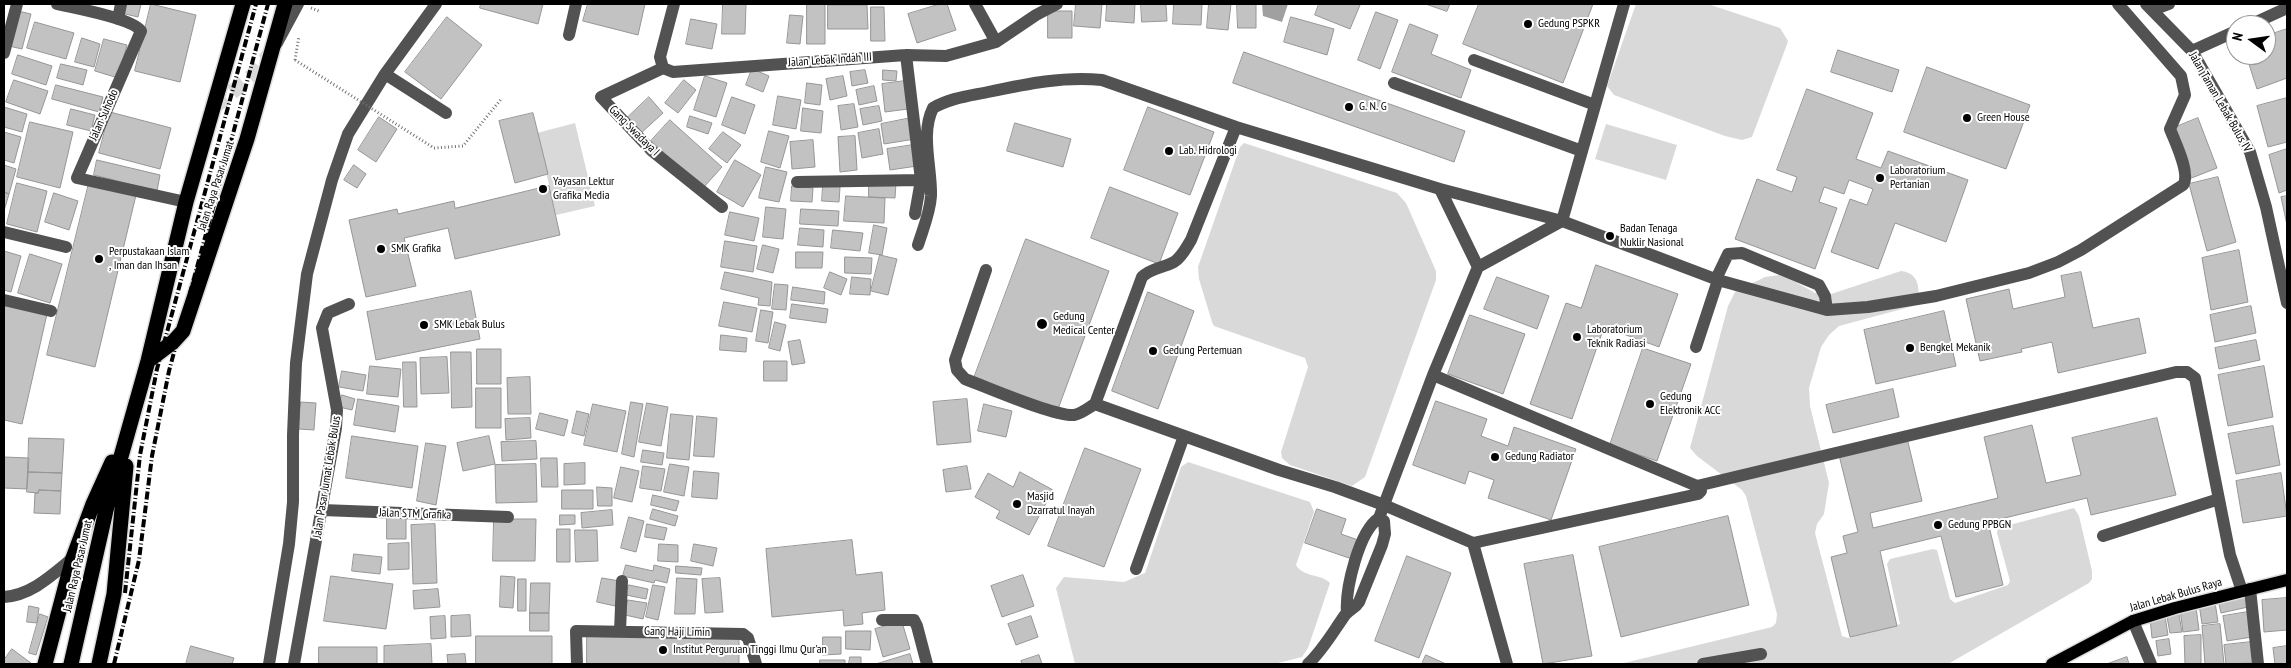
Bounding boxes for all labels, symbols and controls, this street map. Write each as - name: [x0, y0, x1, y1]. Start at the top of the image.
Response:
- north arrow: [2226, 15, 2276, 65]
- place label: Gedung PSPKR: [1538, 17, 1600, 31]
- marker: Gedung PSPKR: [1522, 18, 1534, 30]
- text: N: [2228, 31, 2247, 42]
- street label: Jalan Taman Lebak Bulus IV: [2185, 49, 2255, 155]
- street label: Jalan Lebak Indah III: [788, 50, 872, 70]
- street label: Jalan Suhodo: [86, 87, 122, 143]
- place label: G. N. G: [1359, 100, 1387, 114]
- marker: G. N. G: [1343, 101, 1355, 113]
- street label: Gang Swadaya I: [606, 103, 662, 159]
- place label: Green House: [1977, 111, 2030, 125]
- marker: Green House: [1961, 112, 1973, 124]
- street label: Jalan Raya Pasar Jumat: [195, 139, 237, 233]
- place label: Lab. Hidrologi: [1179, 144, 1237, 158]
- marker: Lab. Hidrologi: [1163, 145, 1175, 157]
- place label: Laboratorium Pertanian: [1890, 164, 1945, 192]
- marker: Laboratorium Pertanian: [1874, 172, 1886, 184]
- place label: Yayasan Lektur Grafika Media: [553, 175, 614, 203]
- marker: Yayasan Lektur Grafika Media: [537, 183, 549, 195]
- place label: Badan Tenaga Nuklir Nasional: [1620, 222, 1684, 250]
- marker: Badan Tenaga Nuklir Nasional: [1604, 230, 1616, 242]
- place label: SMK Grafika: [391, 242, 441, 256]
- marker: SMK Grafika: [375, 243, 387, 255]
- place label: Perpustakaan Islam , Iman dan Ihsan: [109, 245, 189, 273]
- marker: Perpustakaan Islam , Iman dan Ihsan: [93, 253, 105, 265]
- place label: Gedung Medical Center: [1053, 310, 1115, 338]
- marker: Gedung Medical Center: [1035, 317, 1049, 331]
- place label: SMK Lebak Bulus: [434, 318, 505, 332]
- marker: SMK Lebak Bulus: [418, 319, 430, 331]
- place label: Laboratorium Teknik Radiasi: [1587, 323, 1646, 351]
- marker: Laboratorium Teknik Radiasi: [1571, 331, 1583, 343]
- place label: Bengkel Mekanik: [1920, 341, 1990, 355]
- marker: Bengkel Mekanik: [1904, 342, 1916, 354]
- place label: Gedung Pertemuan: [1163, 344, 1242, 358]
- marker: Gedung Pertemuan: [1147, 345, 1159, 357]
- place label: Gedung Elektronik ACC: [1660, 390, 1721, 418]
- marker: Gedung Elektronik ACC: [1644, 398, 1656, 410]
- street label: Jalan Pasar Jumat Lebak Bulus: [310, 415, 344, 539]
- place label: Gedung Radiator: [1505, 450, 1574, 464]
- marker: Gedung Radiator: [1489, 451, 1501, 463]
- place label: Masjid Dzarratul Inayah: [1027, 490, 1095, 518]
- marker: Masjid Dzarratul Inayah: [1011, 498, 1023, 510]
- street label: Jalan STM Grafika: [379, 506, 451, 522]
- place label: Gedung PPBGN: [1948, 518, 2011, 532]
- street label: Jalan Raya Pasar Jumat: [60, 519, 96, 613]
- marker: Gedung PPBGN: [1932, 519, 1944, 531]
- street label: Jalan Lebak Bulus Raya: [2128, 575, 2224, 615]
- street label: Gang Haji Limin: [644, 624, 710, 640]
- place label: Institut Perguruan Tinggi Ilmu Qur'an: [673, 643, 827, 657]
- marker: Institut Perguruan Tinggi Ilmu Qur'an: [657, 644, 669, 656]

